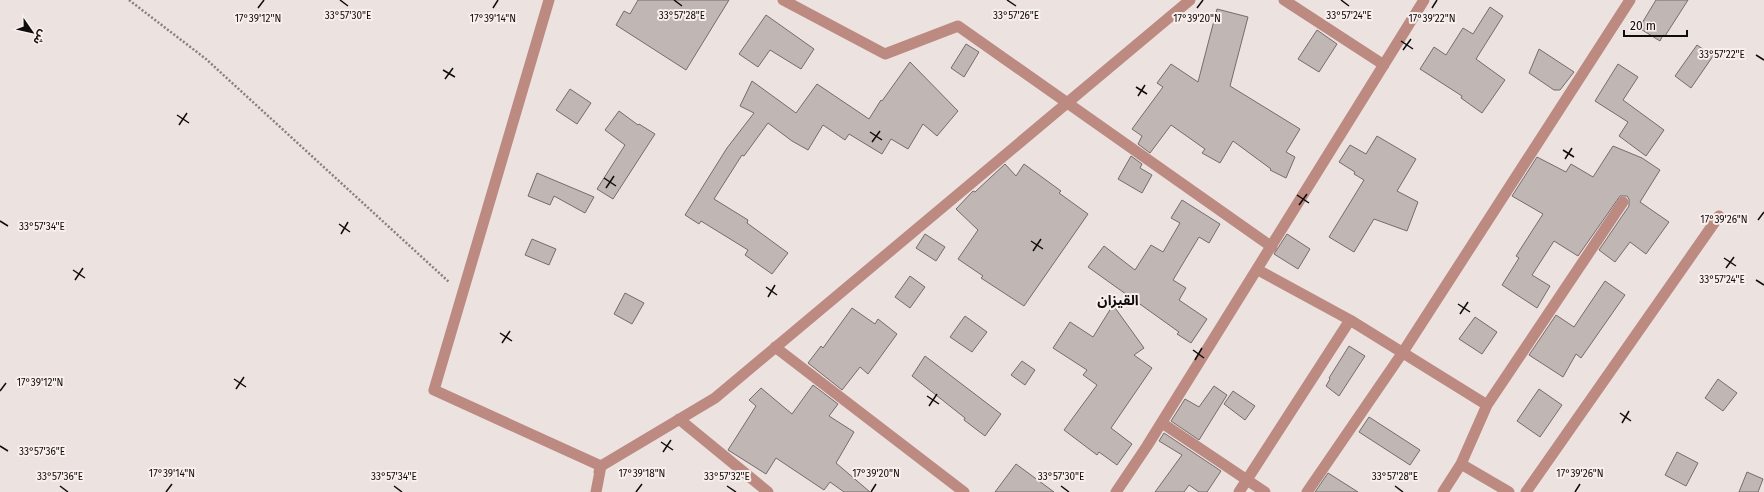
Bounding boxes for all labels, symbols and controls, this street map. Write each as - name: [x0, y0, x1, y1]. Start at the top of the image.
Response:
- text: 33°57'30"E: [325, 10, 371, 22]
- text: 33°57'28"E: [659, 10, 705, 22]
- text: 33°57'26"E: [993, 10, 1039, 22]
- text: 33°57'24"E: [1326, 10, 1372, 22]
- north arrow: [12, 12, 52, 52]
- scale bar: [1624, 12, 1687, 38]
- text: 17°39'12"N: [235, 13, 281, 25]
- text: 17°39'14"N: [470, 13, 516, 25]
- text: 17°39'20"N: [1173, 13, 1221, 25]
- text: 17°39'22"N: [1408, 13, 1456, 25]
- text: 20 m: [1630, 19, 1656, 33]
- text: ش: [30, 27, 49, 47]
- text: 33°57'22"E: [1699, 49, 1745, 61]
- text: 17°39'26"N: [1700, 214, 1748, 226]
- text: 33°57'34"E: [19, 221, 65, 233]
- text: 33°57'24"E: [1699, 274, 1745, 286]
- district label: القيزان: [1097, 292, 1139, 309]
- text: 17°39'12"N: [17, 377, 63, 389]
- text: 33°57'36"E: [19, 446, 65, 458]
- text: 17°39'14"N: [149, 468, 195, 480]
- text: 17°39'18"N: [619, 468, 665, 480]
- text: 17°39'20"N: [852, 468, 900, 480]
- text: 17°39'26"N: [1556, 468, 1604, 480]
- text: 33°57'36"E: [37, 471, 83, 483]
- text: 33°57'34"E: [371, 471, 417, 483]
- text: 33°57'32"E: [704, 471, 750, 483]
- text: 33°57'30"E: [1038, 471, 1084, 483]
- text: 33°57'28"E: [1372, 471, 1418, 483]

